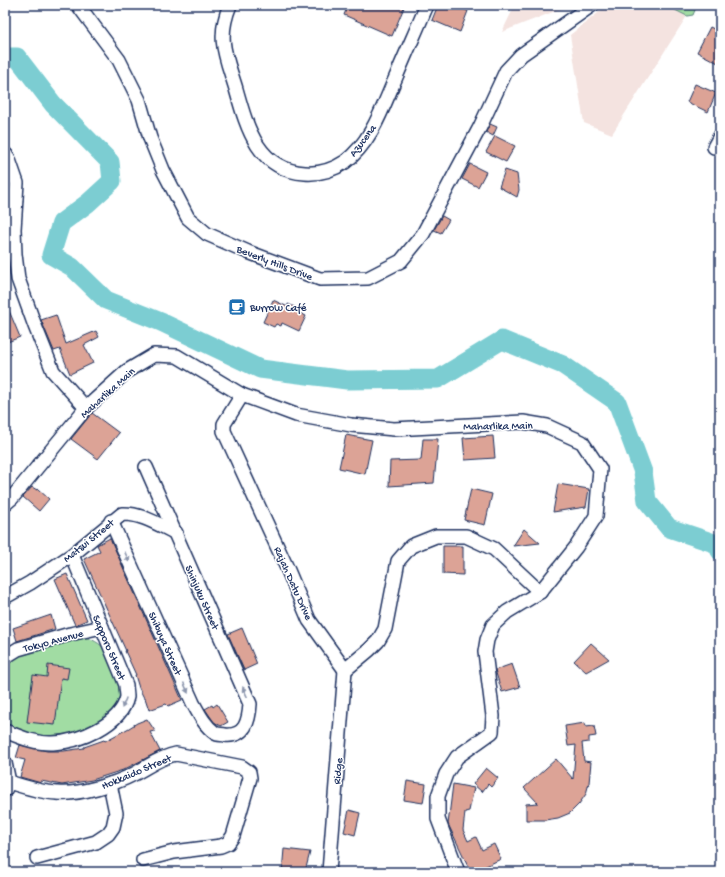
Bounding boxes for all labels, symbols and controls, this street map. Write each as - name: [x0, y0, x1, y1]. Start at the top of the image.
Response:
- street label: Azucena: [348, 122, 380, 160]
- street label: Beverly Hills Drive: [234, 244, 314, 284]
- cafe icon: Burrow Café: [227, 297, 247, 317]
- place label: Burrow Café: [249, 302, 307, 315]
- street label: Maharlika Main: [79, 365, 139, 421]
- street label: Maharlika Main: [463, 420, 534, 434]
- street label: Matsui Street: [61, 517, 118, 566]
- street label: Rajah Datu Drive: [271, 545, 314, 623]
- one-way arrow: [124, 551, 130, 563]
- street label: Shinjuku Street: [182, 564, 221, 633]
- street label: Shibuya Street: [145, 610, 184, 679]
- street label: Sapporo Street: [89, 614, 128, 683]
- street label: Tokyo Avenue: [21, 628, 85, 656]
- one-way arrow: [183, 683, 189, 694]
- one-way arrow: [242, 687, 248, 698]
- one-way arrow: [121, 697, 127, 709]
- street label: Hokkaido Street: [100, 752, 175, 793]
- street label: Ridge: [332, 757, 346, 785]

